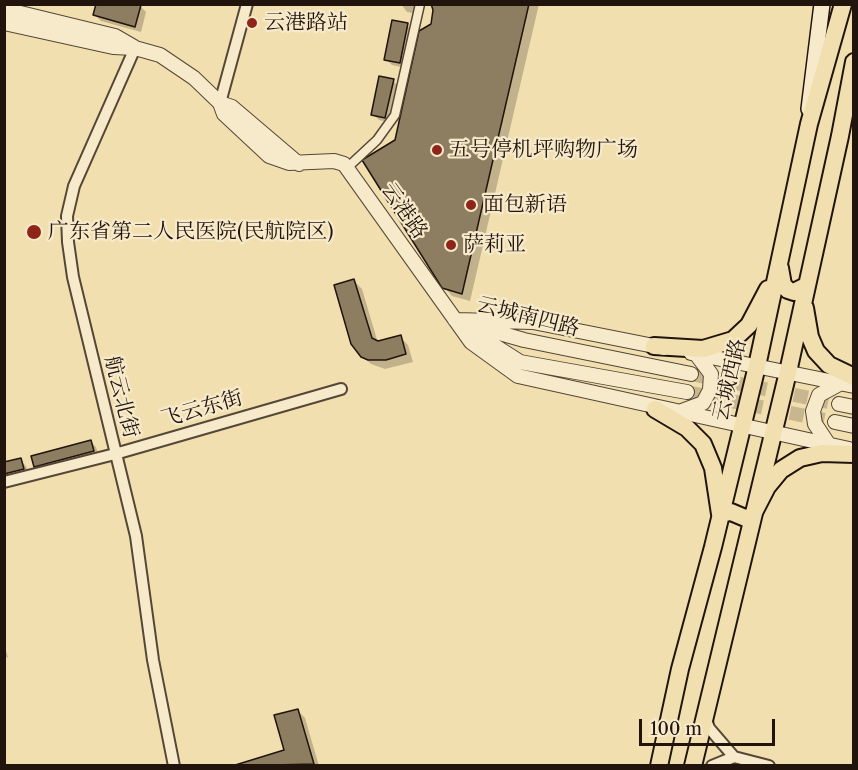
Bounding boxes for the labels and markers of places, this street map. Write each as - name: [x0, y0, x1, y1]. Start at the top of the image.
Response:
- place label: 云港路站: [264, 10, 348, 36]
- marker: 云港路站: [245, 16, 259, 30]
- place label: 五号停机坪购物广场: [449, 137, 638, 163]
- marker: 五号停机坪购物广场: [430, 143, 444, 157]
- place label: 面包新语: [483, 192, 567, 218]
- marker: 面包新语: [464, 198, 478, 212]
- place label: 广东省第二人民医院(民航院区): [48, 219, 334, 245]
- marker: 广东省第二人民医院(民航院区): [25, 223, 43, 241]
- place label: 萨莉亚: [463, 232, 526, 258]
- marker: 萨莉亚: [444, 238, 458, 252]

